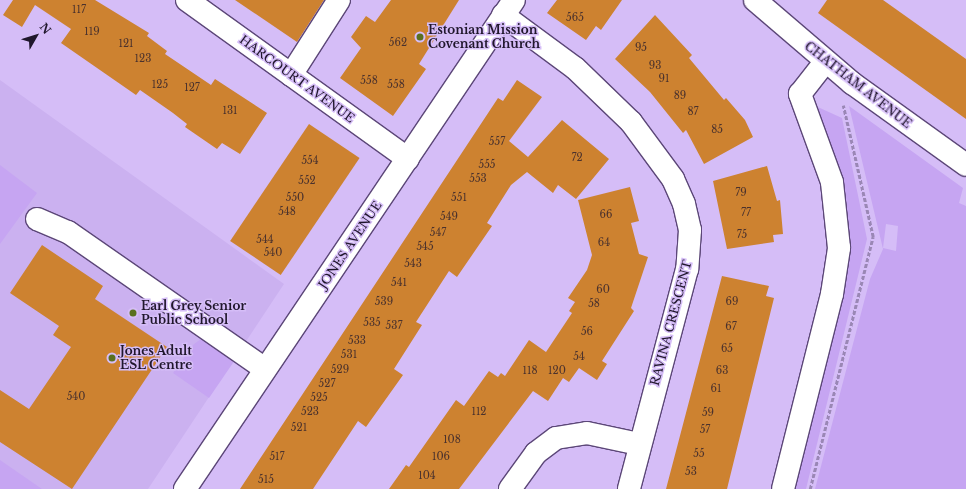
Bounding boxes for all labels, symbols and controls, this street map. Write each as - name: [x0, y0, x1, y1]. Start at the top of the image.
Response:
- house number: 117: [72, 4, 86, 16]
- house number: 565: [566, 12, 584, 24]
- north arrow: [16, 16, 56, 56]
- text: N: [37, 20, 54, 37]
- place label: Estonian Mission Covenant Church: [428, 23, 540, 51]
- house number: 119: [84, 26, 100, 38]
- street label: HARCOURT AVENUE: [236, 32, 358, 126]
- marker: Estonian Mission Covenant Church: [415, 32, 425, 42]
- house number: 562: [389, 37, 407, 49]
- house number: 121: [118, 38, 134, 50]
- street label: CHATHAM AVENUE: [802, 39, 914, 131]
- house number: 95: [635, 42, 647, 54]
- house number: 123: [135, 53, 151, 65]
- house number: 93: [649, 60, 661, 72]
- house number: 91: [659, 73, 669, 85]
- house number: 558: [360, 75, 378, 87]
- house number: 125: [152, 79, 168, 91]
- house number: 558: [387, 79, 405, 91]
- house number: 127: [184, 82, 200, 94]
- house number: 89: [674, 90, 686, 102]
- house number: 131: [222, 105, 238, 117]
- house number: 87: [687, 106, 699, 118]
- house number: 85: [711, 124, 723, 136]
- house number: 557: [489, 136, 505, 148]
- house number: 72: [571, 152, 583, 164]
- house number: 554: [301, 155, 319, 167]
- house number: 555: [478, 159, 496, 171]
- house number: 553: [469, 173, 487, 185]
- house number: 552: [298, 175, 316, 187]
- house number: 79: [735, 187, 747, 199]
- house number: 550: [286, 192, 304, 204]
- house number: 551: [451, 192, 467, 204]
- street label: JONES AVENUE: [315, 198, 385, 292]
- house number: 548: [278, 206, 296, 218]
- house number: 77: [741, 207, 751, 219]
- house number: 66: [600, 209, 612, 221]
- house number: 549: [440, 211, 458, 223]
- house number: 547: [430, 227, 446, 239]
- house number: 75: [737, 229, 747, 241]
- house number: 544: [256, 234, 274, 246]
- house number: 64: [598, 237, 610, 249]
- house number: 545: [416, 241, 434, 253]
- house number: 540: [264, 247, 282, 259]
- house number: 543: [404, 258, 422, 270]
- street label: RAVINA CRESCENT: [647, 258, 695, 388]
- house number: 541: [391, 277, 407, 289]
- house number: 60: [596, 284, 610, 296]
- house number: 539: [375, 296, 393, 308]
- house number: 69: [726, 296, 738, 308]
- house number: 58: [588, 298, 600, 310]
- place label: Earl Grey Senior Public School: [141, 299, 247, 327]
- marker: Earl Grey Senior Public School: [128, 308, 138, 318]
- house number: 535: [363, 317, 381, 329]
- house number: 537: [386, 320, 402, 332]
- house number: 67: [725, 321, 737, 333]
- house number: 56: [581, 326, 593, 338]
- house number: 533: [348, 335, 366, 347]
- house number: 65: [721, 343, 733, 355]
- place label: Jones Adult ESL Centre: [120, 344, 193, 372]
- house number: 531: [341, 349, 357, 361]
- house number: 54: [573, 351, 585, 363]
- marker: Jones Adult ESL Centre: [107, 353, 117, 363]
- house number: 529: [331, 364, 349, 376]
- house number: 118: [523, 365, 537, 377]
- house number: 120: [548, 365, 566, 377]
- house number: 63: [716, 365, 728, 377]
- house number: 527: [319, 378, 335, 390]
- house number: 61: [711, 383, 721, 395]
- house number: 540: [67, 391, 85, 403]
- house number: 525: [310, 392, 328, 404]
- house number: 523: [301, 406, 319, 418]
- house number: 112: [471, 406, 487, 418]
- house number: 59: [702, 407, 714, 419]
- house number: 521: [291, 422, 307, 434]
- house number: 57: [700, 424, 710, 436]
- house number: 108: [443, 434, 461, 446]
- house number: 55: [693, 448, 705, 460]
- house number: 517: [269, 451, 285, 463]
- house number: 106: [432, 451, 450, 463]
- house number: 53: [685, 466, 697, 478]
- house number: 104: [418, 470, 436, 482]
- house number: 515: [258, 474, 274, 486]

